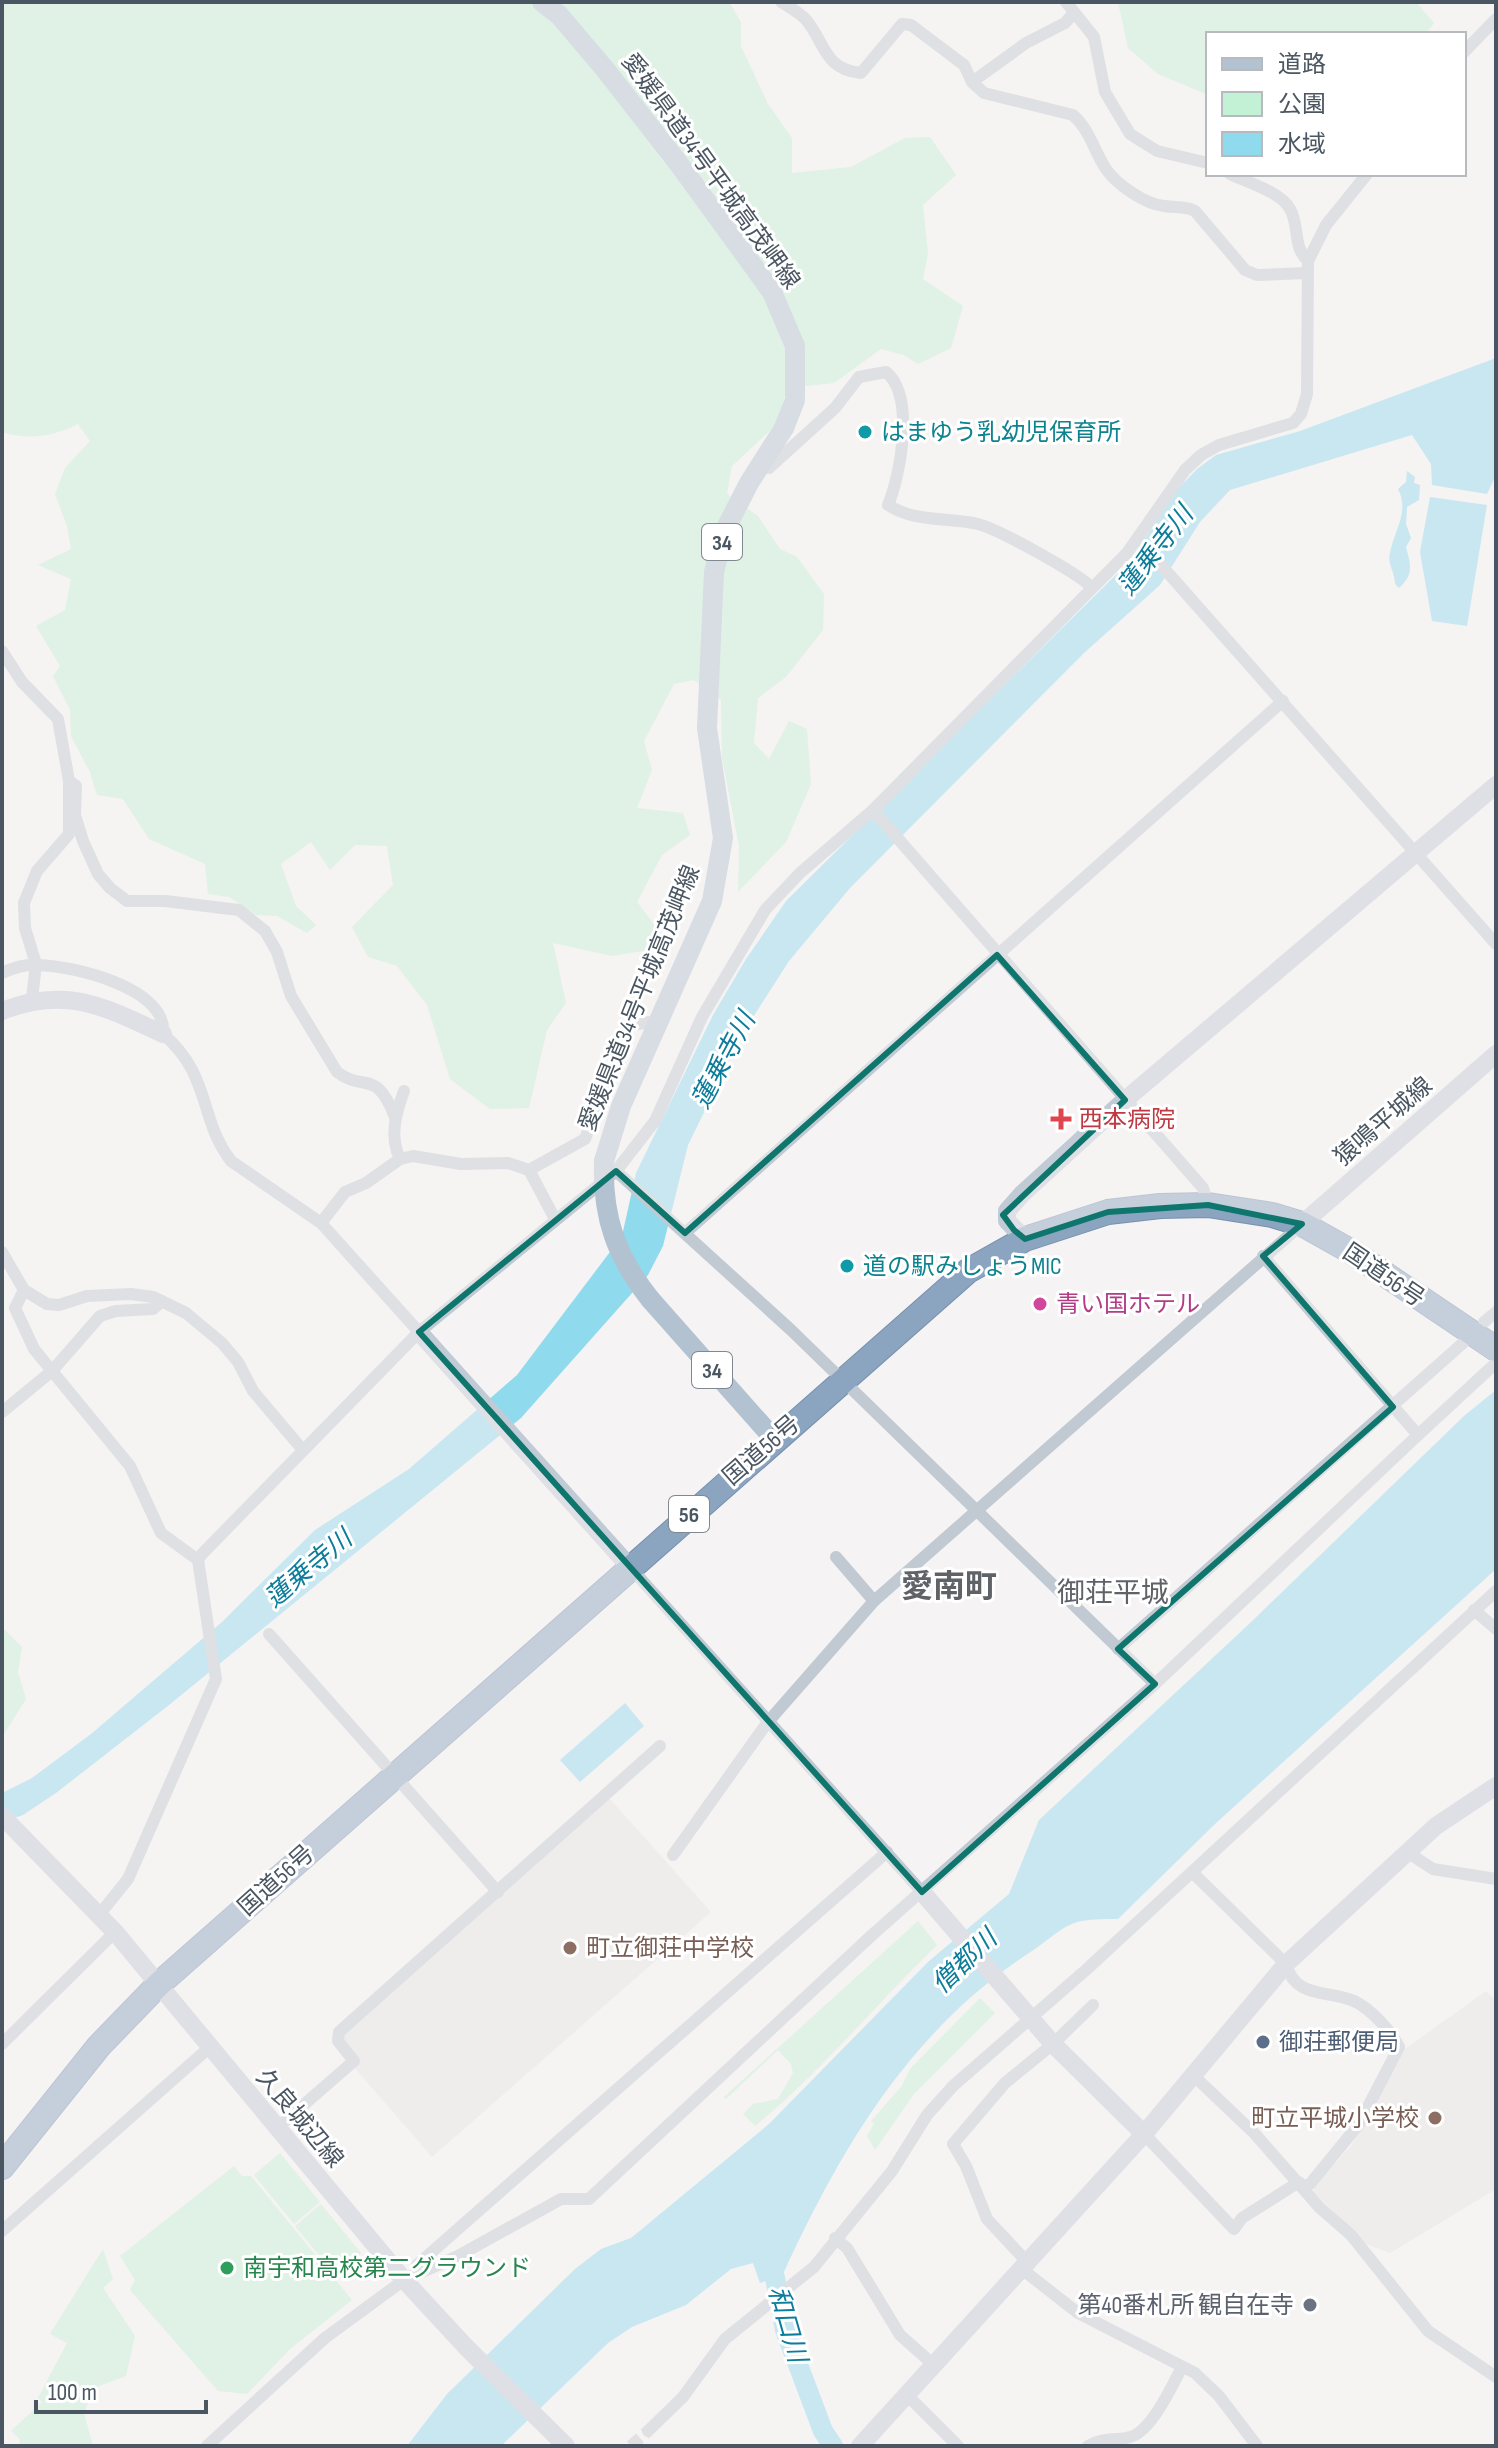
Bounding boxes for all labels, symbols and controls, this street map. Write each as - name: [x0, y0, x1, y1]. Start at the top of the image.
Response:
- legend: [1206, 32, 1466, 176]
- street label: 愛媛県道34号平城高茂岬線: [615, 48, 806, 295]
- text: 道路: [1278, 50, 1326, 79]
- text: 公園: [1278, 90, 1326, 119]
- text: 水域: [1278, 130, 1326, 159]
- place label: はまゆう乳幼児保育所: [881, 418, 1121, 447]
- marker: はまゆう乳幼児保育所: [856, 423, 874, 441]
- water label: 蓮乗寺川: [1112, 498, 1202, 601]
- road number: 34: [702, 524, 742, 560]
- street label: 愛媛県道34号平城高茂岬線: [573, 861, 706, 1135]
- water label: 蓮乗寺川: [686, 1005, 764, 1114]
- street label: 猿鳴平城線: [1329, 1071, 1438, 1172]
- place label: 西本病院: [1079, 1105, 1175, 1134]
- marker: 西本病院: [1050, 1108, 1072, 1130]
- street label: 国道56号: [1337, 1238, 1430, 1313]
- place label: 道の駅みしょうMIC: [863, 1252, 1062, 1281]
- marker: 道の駅みしょうMIC: [838, 1257, 856, 1275]
- place label: 青い国ホテル: [1056, 1290, 1200, 1319]
- marker: 青い国ホテル: [1031, 1295, 1049, 1313]
- road number: 34: [692, 1352, 732, 1388]
- street label: 国道56号: [717, 1409, 806, 1492]
- road number: 56: [669, 1496, 709, 1532]
- water label: 蓮乗寺川: [259, 1522, 361, 1614]
- district label: 愛南町: [901, 1568, 997, 1607]
- district label: 御荘平城: [1057, 1577, 1169, 1610]
- street label: 国道56号: [232, 1839, 320, 1922]
- water label: 僧都川: [926, 1922, 1006, 2000]
- place label: 町立御荘中学校: [586, 1934, 754, 1963]
- marker: 町立御荘中学校: [561, 1939, 579, 1957]
- place label: 御荘郵便局: [1279, 2028, 1399, 2057]
- marker: 御荘郵便局: [1254, 2033, 1272, 2051]
- street label: 久良城辺線: [250, 2063, 349, 2174]
- place label: 町立平城小学校: [1251, 2104, 1419, 2133]
- marker: 町立平城小学校: [1426, 2109, 1444, 2127]
- place label: 南宇和高校第二グラウンド: [243, 2254, 531, 2283]
- marker: 南宇和高校第二グラウンド: [218, 2259, 236, 2277]
- water label: 和口川: [761, 2283, 813, 2369]
- place label: 第40番札所 観自在寺: [1077, 2291, 1294, 2320]
- marker: 第40番札所 観自在寺: [1301, 2296, 1319, 2314]
- scale bar: [36, 2364, 206, 2414]
- text: 100 m: [48, 2378, 97, 2407]

